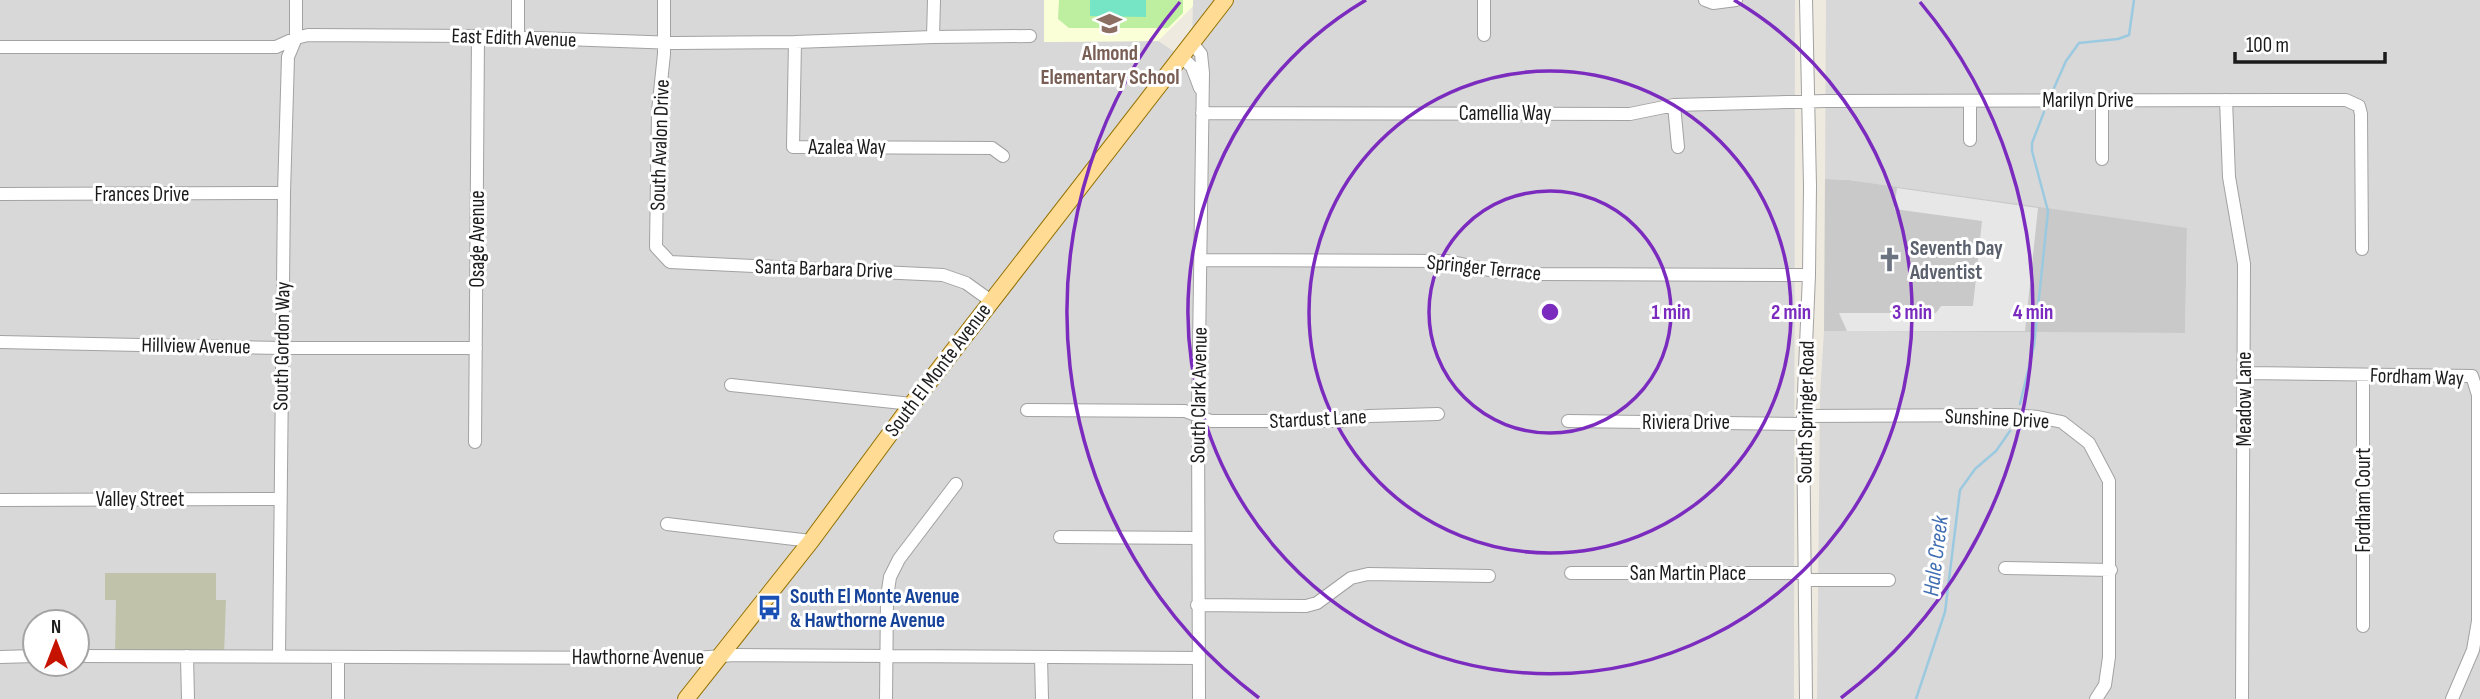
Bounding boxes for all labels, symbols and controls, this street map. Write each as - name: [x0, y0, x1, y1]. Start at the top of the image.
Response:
- school or university icon: Almond Elementary School: [1096, 10, 1124, 38]
- scale bar: [2235, 21, 2386, 65]
- street label: East Edith Avenue: [451, 23, 577, 53]
- text: 100 m: [2246, 33, 2289, 58]
- place label: Almond Elementary School: [1040, 41, 1180, 90]
- street label: South Avalon Drive: [645, 79, 675, 211]
- street label: Marilyn Drive: [2042, 88, 2134, 113]
- street label: Camellia Way: [1459, 101, 1551, 126]
- street label: Azalea Way: [807, 135, 886, 160]
- street label: Frances Drive: [94, 182, 190, 207]
- street label: Osage Avenue: [465, 190, 490, 288]
- place label: Seventh Day Adventist: [1909, 236, 2003, 285]
- church icon: Seventh Day Adventist: [1876, 246, 1904, 274]
- street label: Springer Terrace: [1426, 250, 1542, 286]
- street label: Santa Barbara Drive: [755, 254, 893, 284]
- street label: South Gordon Way: [268, 281, 296, 411]
- street label: South El Monte Avenue: [880, 298, 996, 442]
- centre of rings: [1538, 300, 1562, 324]
- text: 1 min: [1651, 300, 1691, 325]
- text: 2 min: [1771, 300, 1811, 325]
- text: 3 min: [1892, 300, 1932, 325]
- text: 4 min: [2013, 300, 2053, 325]
- street label: South Clark Avenue: [1185, 327, 1213, 463]
- street label: Hillview Avenue: [141, 333, 251, 359]
- street label: South Springer Road: [1792, 340, 1820, 484]
- street label: Meadow Lane: [2232, 352, 2257, 446]
- street label: Fordham Way: [2370, 363, 2464, 391]
- street label: Stardust Lane: [1269, 404, 1367, 434]
- street label: Sunshine Drive: [1944, 404, 2050, 434]
- street label: Riviera Drive: [1642, 410, 1730, 435]
- street label: Fordham Court: [2351, 448, 2376, 552]
- street label: Valley Street: [96, 487, 184, 512]
- water label: Hale Creek: [1917, 513, 1955, 598]
- street label: San Martin Place: [1630, 561, 1746, 586]
- place label: South El Monte Avenue & Hawthorne Avenue: [790, 584, 960, 633]
- bus stop icon: South El Monte Avenue & Hawthorne Avenue: [756, 594, 784, 622]
- north arrow: [21, 608, 91, 678]
- text: N: [51, 616, 61, 639]
- street label: Hawthorne Avenue: [572, 645, 704, 670]

